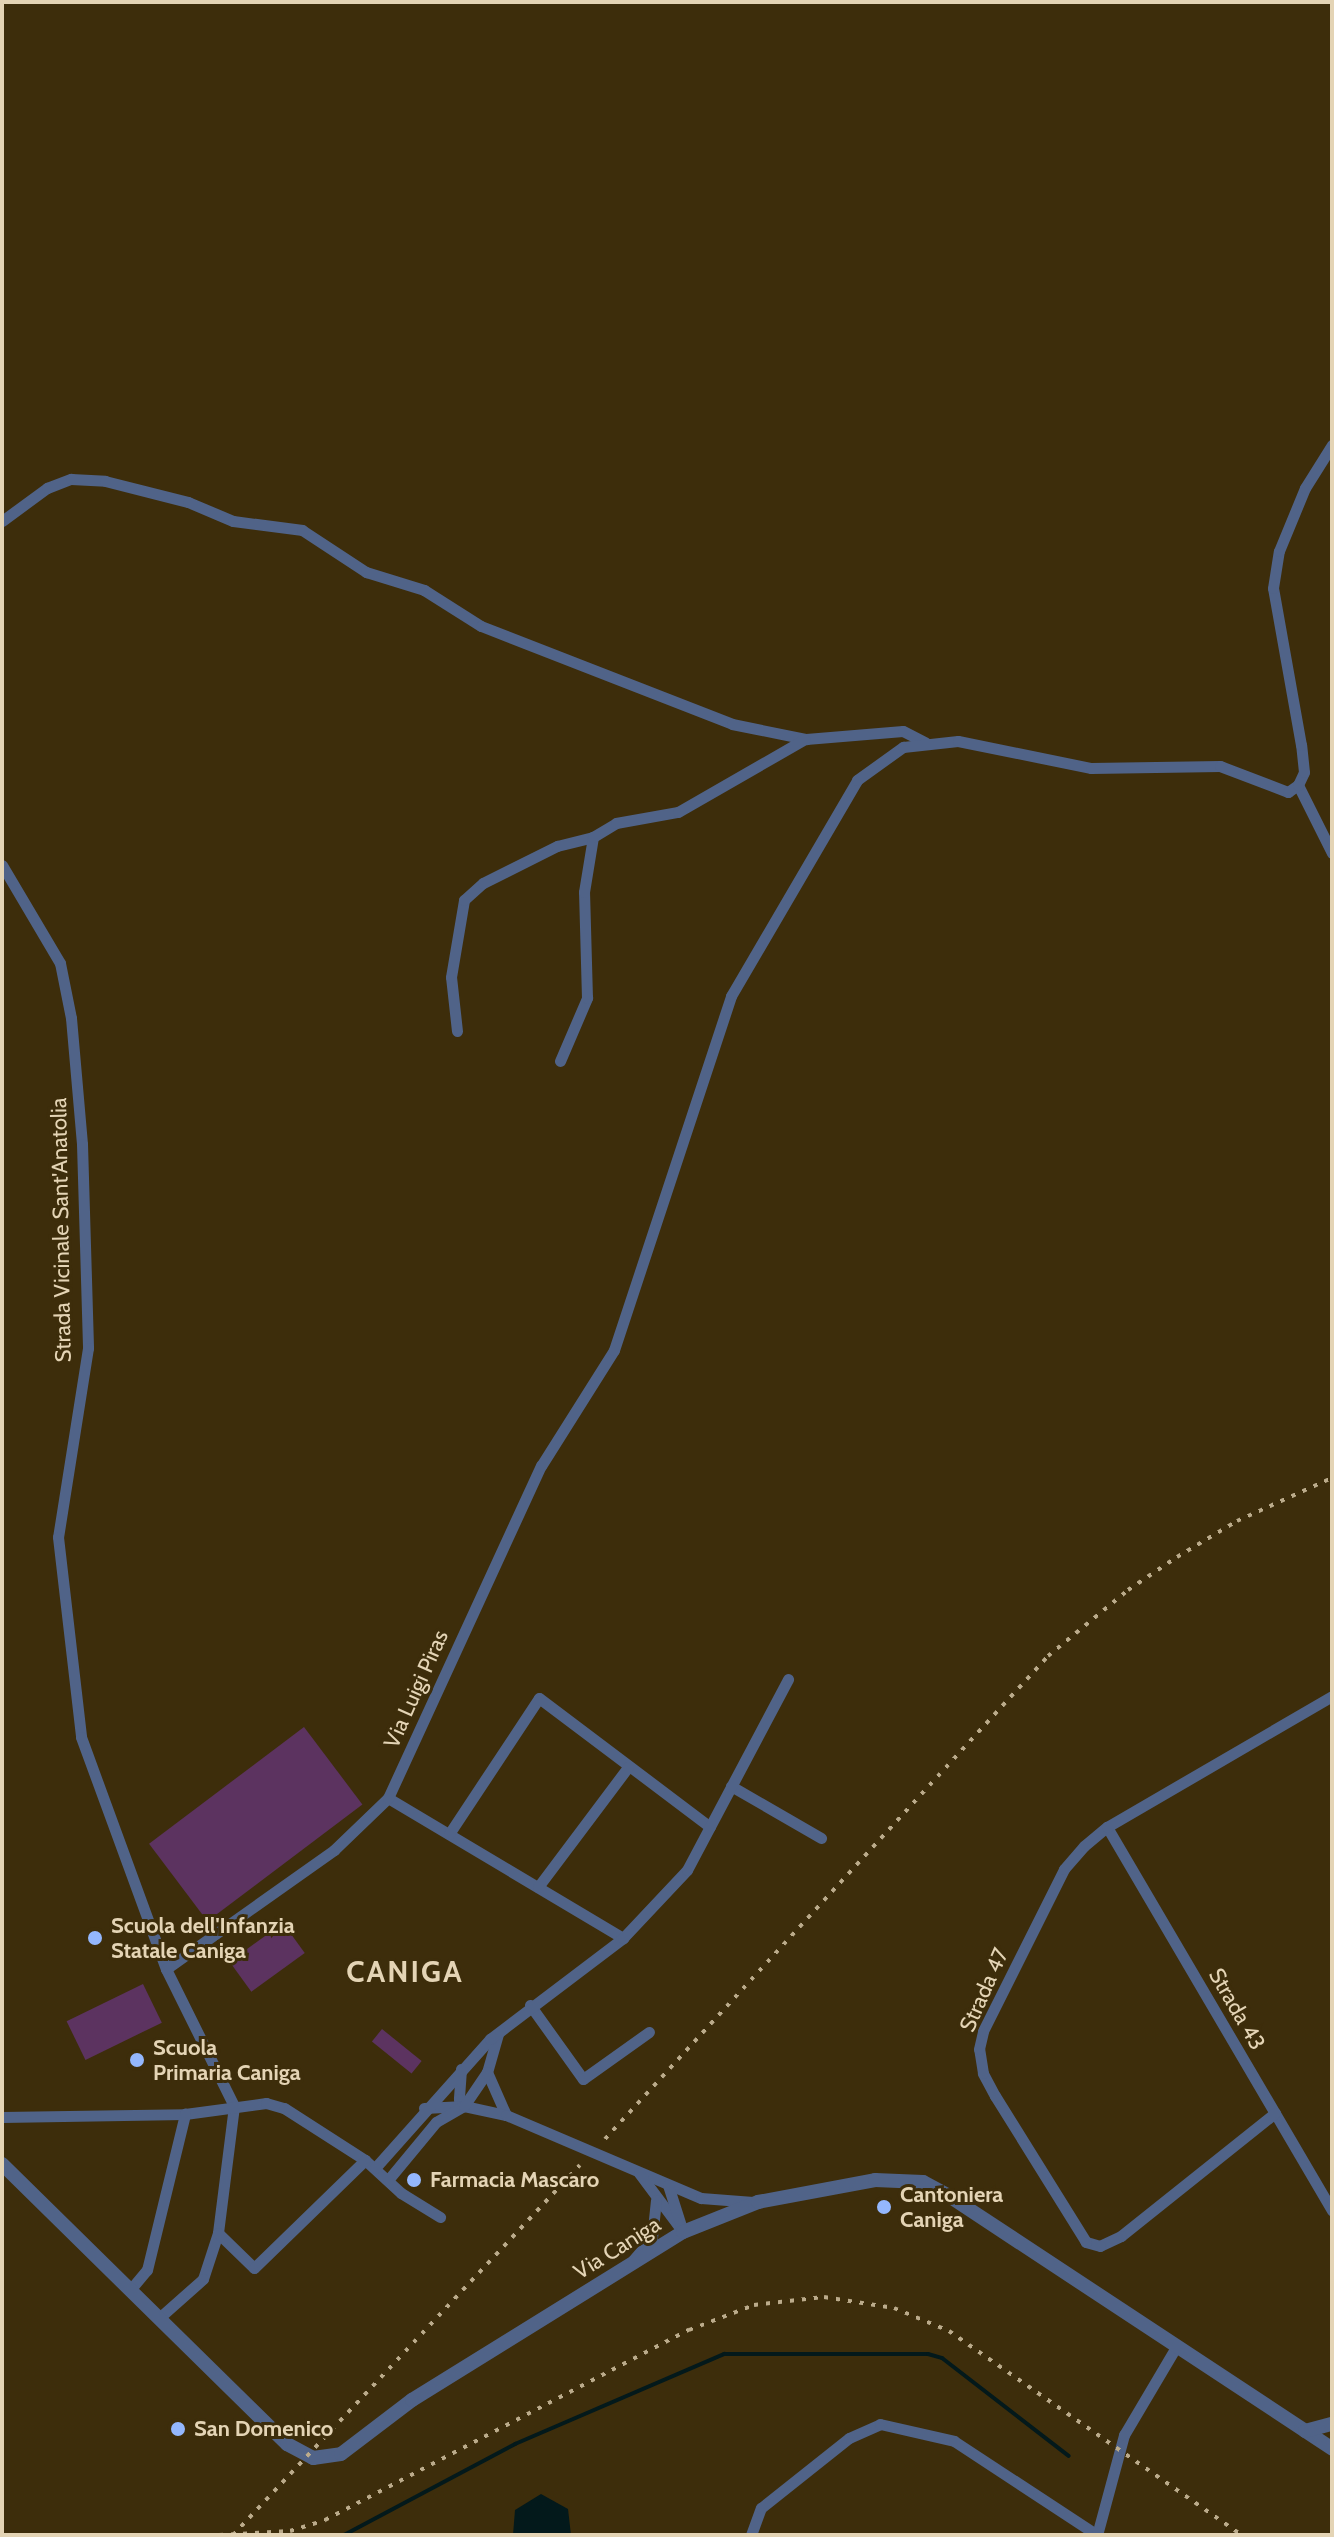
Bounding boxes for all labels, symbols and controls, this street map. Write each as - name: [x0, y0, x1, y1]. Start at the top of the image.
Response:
- street label: Strada Vicinale Sant'Anatolia: [45, 1097, 77, 1363]
- street label: Via Luigi Piras: [378, 1626, 454, 1752]
- place label: Scuola dell'Infanzia Statale Caniga: [111, 1912, 295, 1964]
- marker: Scuola dell'Infanzia Statale Caniga: [86, 1929, 104, 1947]
- street label: Strada 47: [954, 1944, 1014, 2036]
- district label: CANIGA: [346, 1954, 464, 1990]
- street label: Strada 43: [1203, 1964, 1271, 2054]
- place label: Scuola Primaria Caniga: [153, 2034, 301, 2086]
- marker: Scuola Primaria Caniga: [128, 2051, 146, 2069]
- place label: Farmacia Mascaro: [430, 2167, 599, 2193]
- marker: Farmacia Mascaro: [405, 2171, 423, 2189]
- place label: Cantoniera Caniga: [900, 2181, 1003, 2232]
- marker: Cantoniera Caniga: [875, 2198, 893, 2216]
- street label: Via Caniga: [569, 2211, 665, 2285]
- place label: San Domenico: [194, 2416, 333, 2442]
- marker: San Domenico: [169, 2420, 187, 2438]

